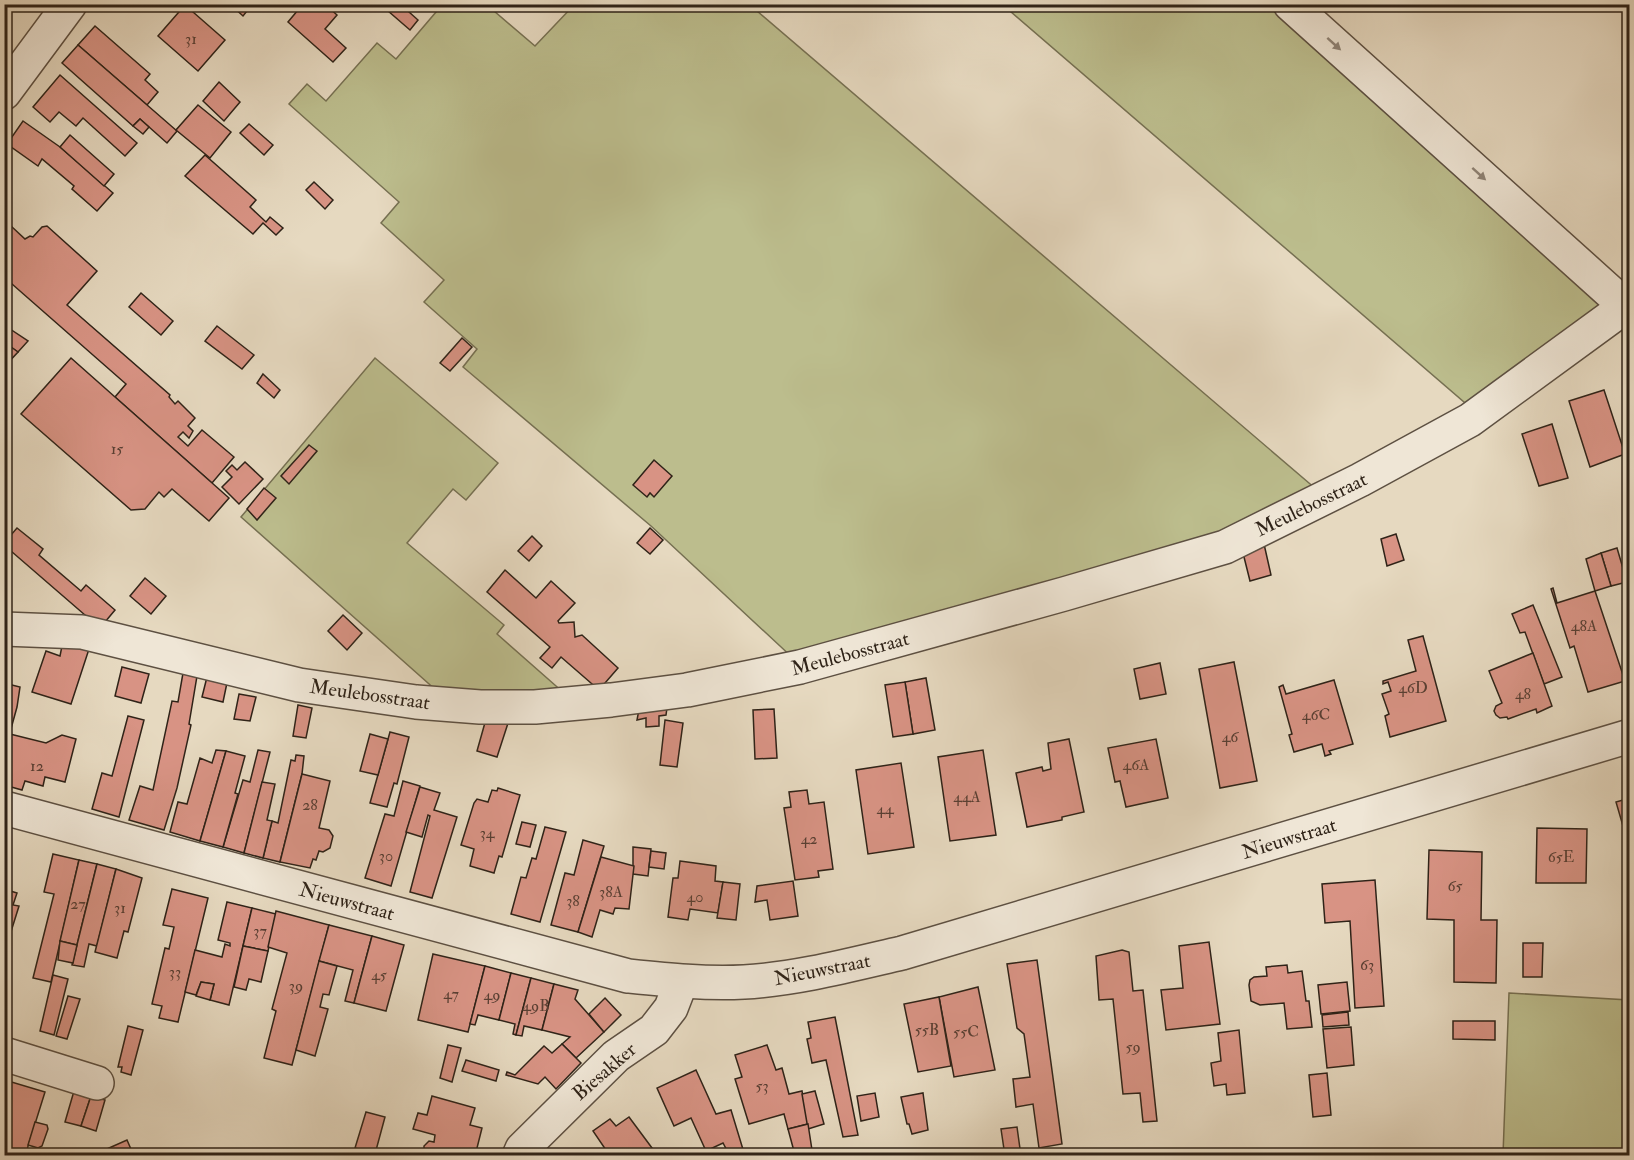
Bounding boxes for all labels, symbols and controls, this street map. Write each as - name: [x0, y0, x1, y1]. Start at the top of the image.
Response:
- house number: 31: [185, 29, 197, 49]
- one-way arrow: [1326, 37, 1341, 50]
- one-way arrow: [1471, 167, 1486, 180]
- house number: 15: [111, 439, 123, 459]
- street label: Meulebosstraat: [1251, 466, 1372, 542]
- house number: 48A: [1571, 616, 1597, 636]
- street label: Meulebosstraat: [788, 626, 912, 681]
- street label: Meulebosstraat: [308, 674, 432, 715]
- house number: 46D: [1398, 678, 1428, 698]
- house number: 48: [1515, 684, 1532, 704]
- house number: 46C: [1302, 705, 1330, 725]
- house number: 46: [1222, 727, 1239, 747]
- house number: 46A: [1123, 755, 1149, 775]
- house number: 12: [30, 756, 44, 776]
- house number: 44A: [953, 787, 981, 807]
- house number: 28: [302, 795, 318, 815]
- house number: 44: [876, 799, 895, 819]
- street label: Nieuwstraat: [1239, 812, 1340, 865]
- house number: 34: [480, 823, 496, 843]
- house number: 42: [801, 829, 817, 849]
- house number: 30: [379, 846, 393, 866]
- house number: 65E: [1548, 847, 1574, 867]
- house number: 65: [1447, 876, 1463, 896]
- street label: Nieuwstraat: [296, 877, 398, 926]
- house number: 38A: [599, 882, 623, 902]
- house number: 40: [687, 887, 703, 907]
- house number: 38: [566, 891, 580, 911]
- house number: 27: [70, 894, 86, 914]
- house number: 31: [114, 898, 126, 918]
- house number: 37: [253, 921, 267, 941]
- street label: Nieuwstraat: [772, 948, 873, 991]
- house number: 63: [1360, 955, 1374, 975]
- house number: 33: [169, 962, 181, 982]
- house number: 45: [371, 965, 387, 985]
- house number: 39: [289, 976, 303, 996]
- house number: 47: [443, 984, 459, 1004]
- house number: 49: [484, 985, 500, 1005]
- house number: 49B: [522, 996, 550, 1016]
- house number: 55B: [915, 1020, 939, 1040]
- house number: 55C: [953, 1022, 979, 1042]
- street label: Biesakker: [567, 1037, 642, 1106]
- house number: 59: [1125, 1037, 1141, 1057]
- house number: 53: [755, 1076, 769, 1096]

